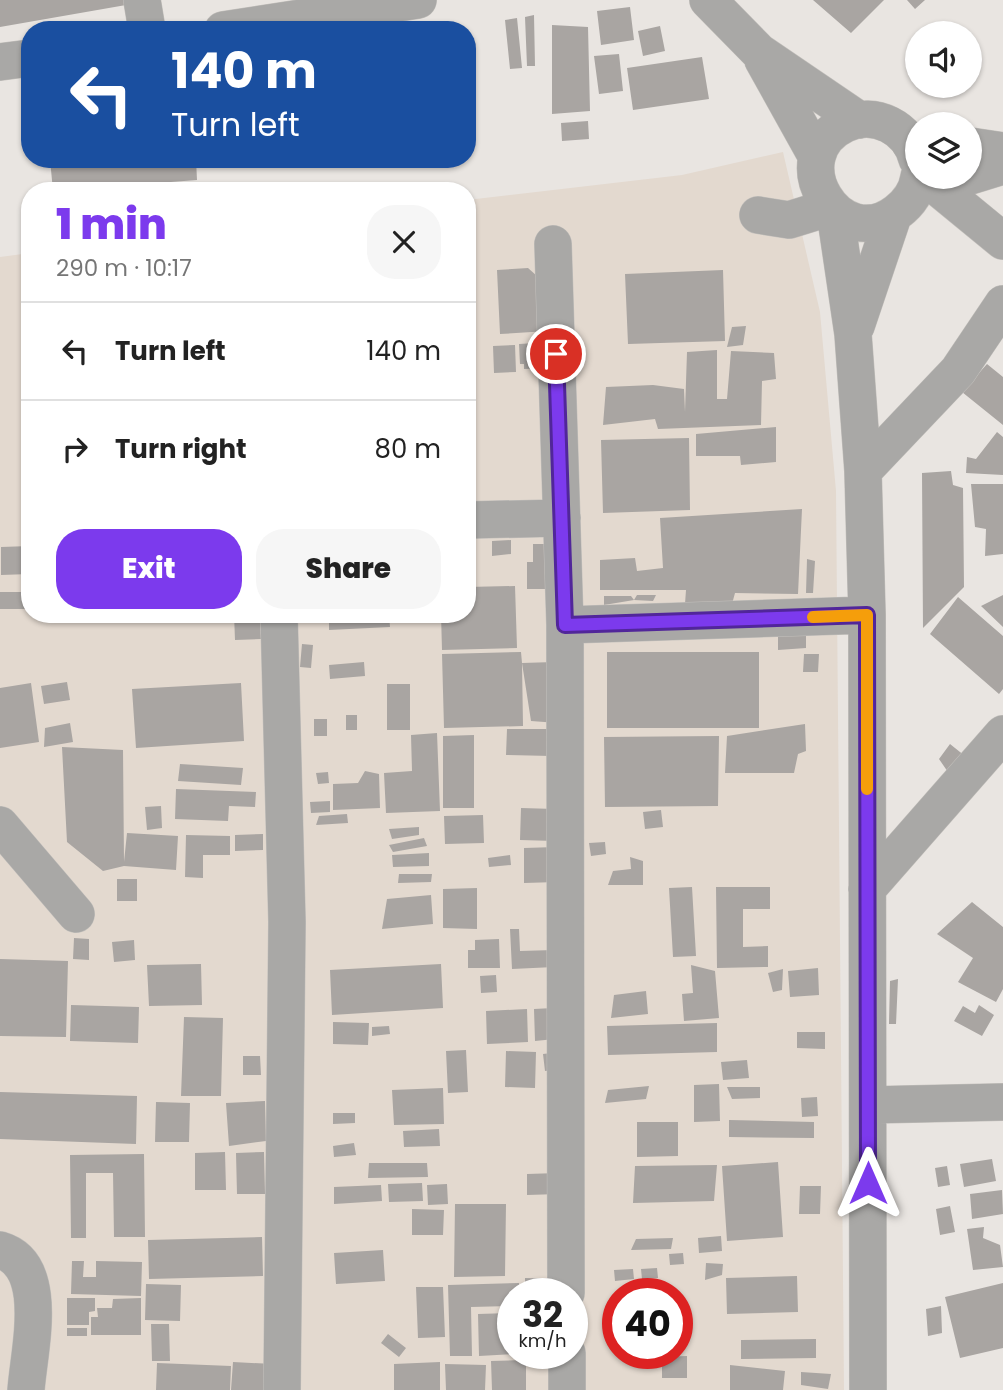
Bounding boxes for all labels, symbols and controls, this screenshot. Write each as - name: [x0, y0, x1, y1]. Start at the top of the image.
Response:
- map controls: [905, 21, 982, 189]
- button: sound: [905, 21, 982, 98]
- text: 140 m: [171, 37, 317, 105]
- icon: left: [56, 49, 147, 140]
- text: Turn left: [171, 102, 300, 147]
- button: layers: [905, 112, 982, 189]
- text: 1 min: [56, 195, 167, 254]
- button: close: [367, 205, 441, 279]
- text: 290 m · 10:17: [56, 252, 192, 284]
- pin: [526, 324, 586, 384]
- icon: left: [56, 332, 94, 370]
- text: Turn left: [115, 333, 226, 369]
- text: 140 m: [366, 333, 441, 369]
- icon: arrive: [537, 335, 575, 373]
- icon: right: [56, 430, 94, 468]
- text: Turn right: [115, 431, 247, 467]
- text: 80 m: [375, 431, 441, 467]
- button: Exit: [56, 529, 242, 609]
- button: Share: [256, 529, 441, 609]
- position arrow: [831, 1146, 905, 1220]
- speed limit sign: 40: [602, 1278, 693, 1369]
- text: 32: [522, 1290, 563, 1339]
- text: km/h: [519, 1328, 566, 1353]

